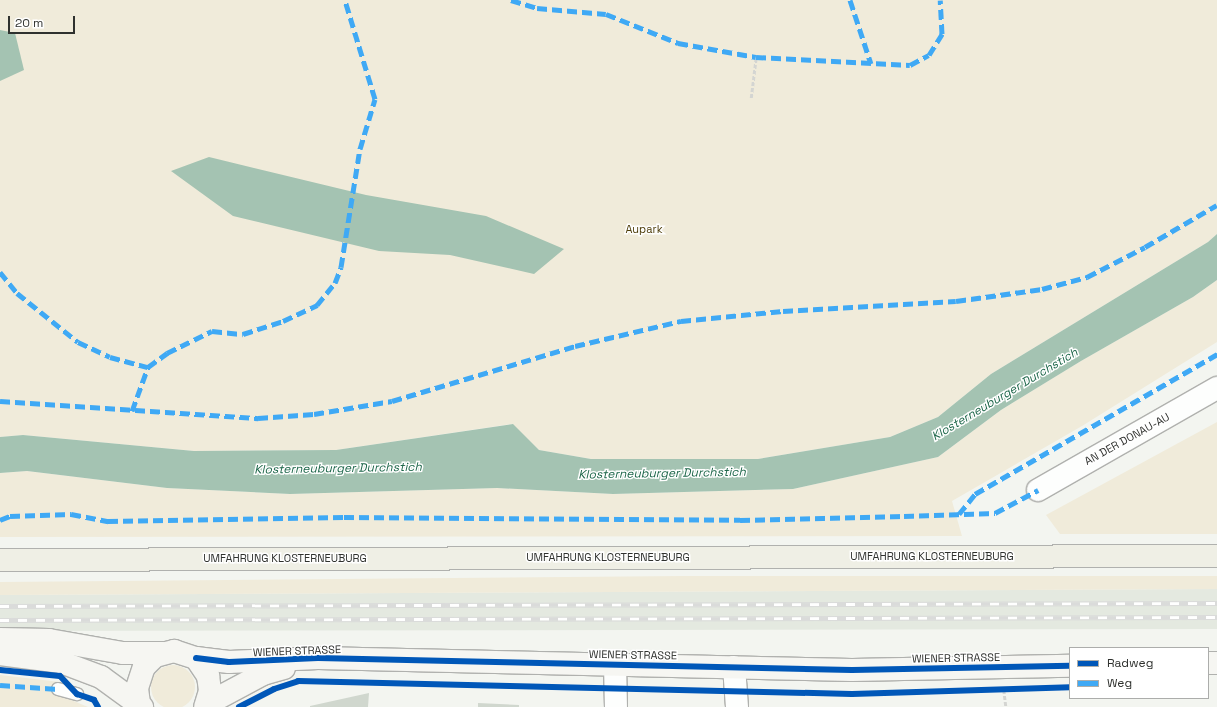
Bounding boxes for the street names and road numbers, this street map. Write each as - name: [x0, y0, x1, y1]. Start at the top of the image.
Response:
- street label: AN DER DONAU-AU: [1082, 410, 1172, 468]
- street label: UMFAHRUNG KLOSTERNEUBURG: [850, 549, 1014, 563]
- street label: UMFAHRUNG KLOSTERNEUBURG: [526, 550, 690, 564]
- street label: UMFAHRUNG KLOSTERNEUBURG: [203, 551, 367, 565]
- street label: WIENER STRASSE: [253, 643, 341, 659]
- street label: WIENER STRASSE: [589, 648, 677, 662]
- street label: WIENER STRASSE: [912, 651, 1000, 665]

